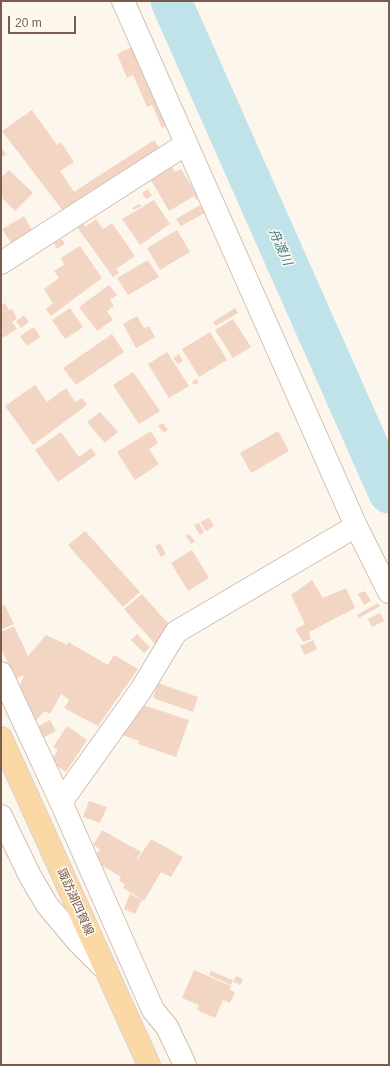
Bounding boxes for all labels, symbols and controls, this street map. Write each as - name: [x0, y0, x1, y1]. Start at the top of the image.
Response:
- scale bar: [10, 8, 78, 34]
- text: 20 m: [15, 16, 42, 30]
- water label: 舟渡川: [265, 226, 295, 268]
- street label: 諏訪湖四賀線: [54, 866, 96, 938]

